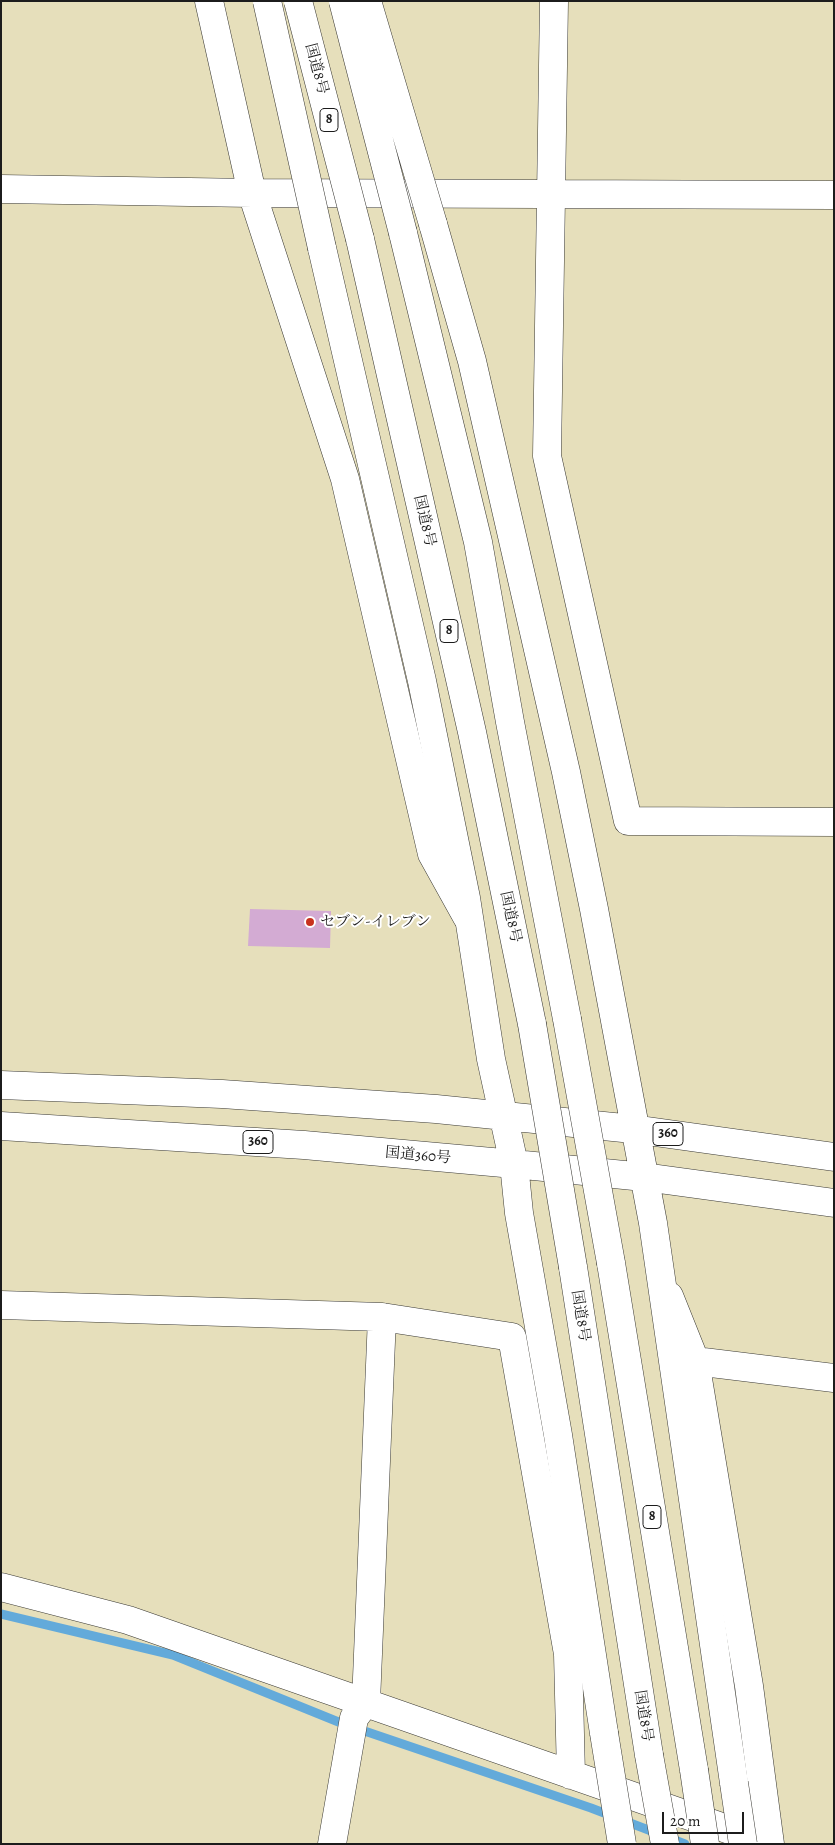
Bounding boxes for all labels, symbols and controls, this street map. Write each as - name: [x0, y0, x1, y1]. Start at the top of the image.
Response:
- street label: 国道8号: [301, 41, 331, 97]
- road number: 8: [320, 108, 338, 132]
- street label: 国道8号: [409, 494, 439, 548]
- road number: 8: [440, 620, 458, 642]
- street label: 国道8号: [496, 890, 524, 944]
- place label: セブン-イレブン: [320, 913, 431, 931]
- marker: セブン-イレブン: [304, 916, 316, 928]
- road number: 360: [653, 1122, 683, 1146]
- road number: 360: [243, 1130, 273, 1154]
- street label: 国道360号: [384, 1144, 452, 1168]
- street label: 国道8号: [567, 1289, 593, 1343]
- road number: 8: [643, 1505, 661, 1528]
- street label: 国道8号: [630, 1689, 656, 1743]
- scale bar: [665, 1802, 748, 1834]
- text: 20 m: [670, 1811, 701, 1831]

